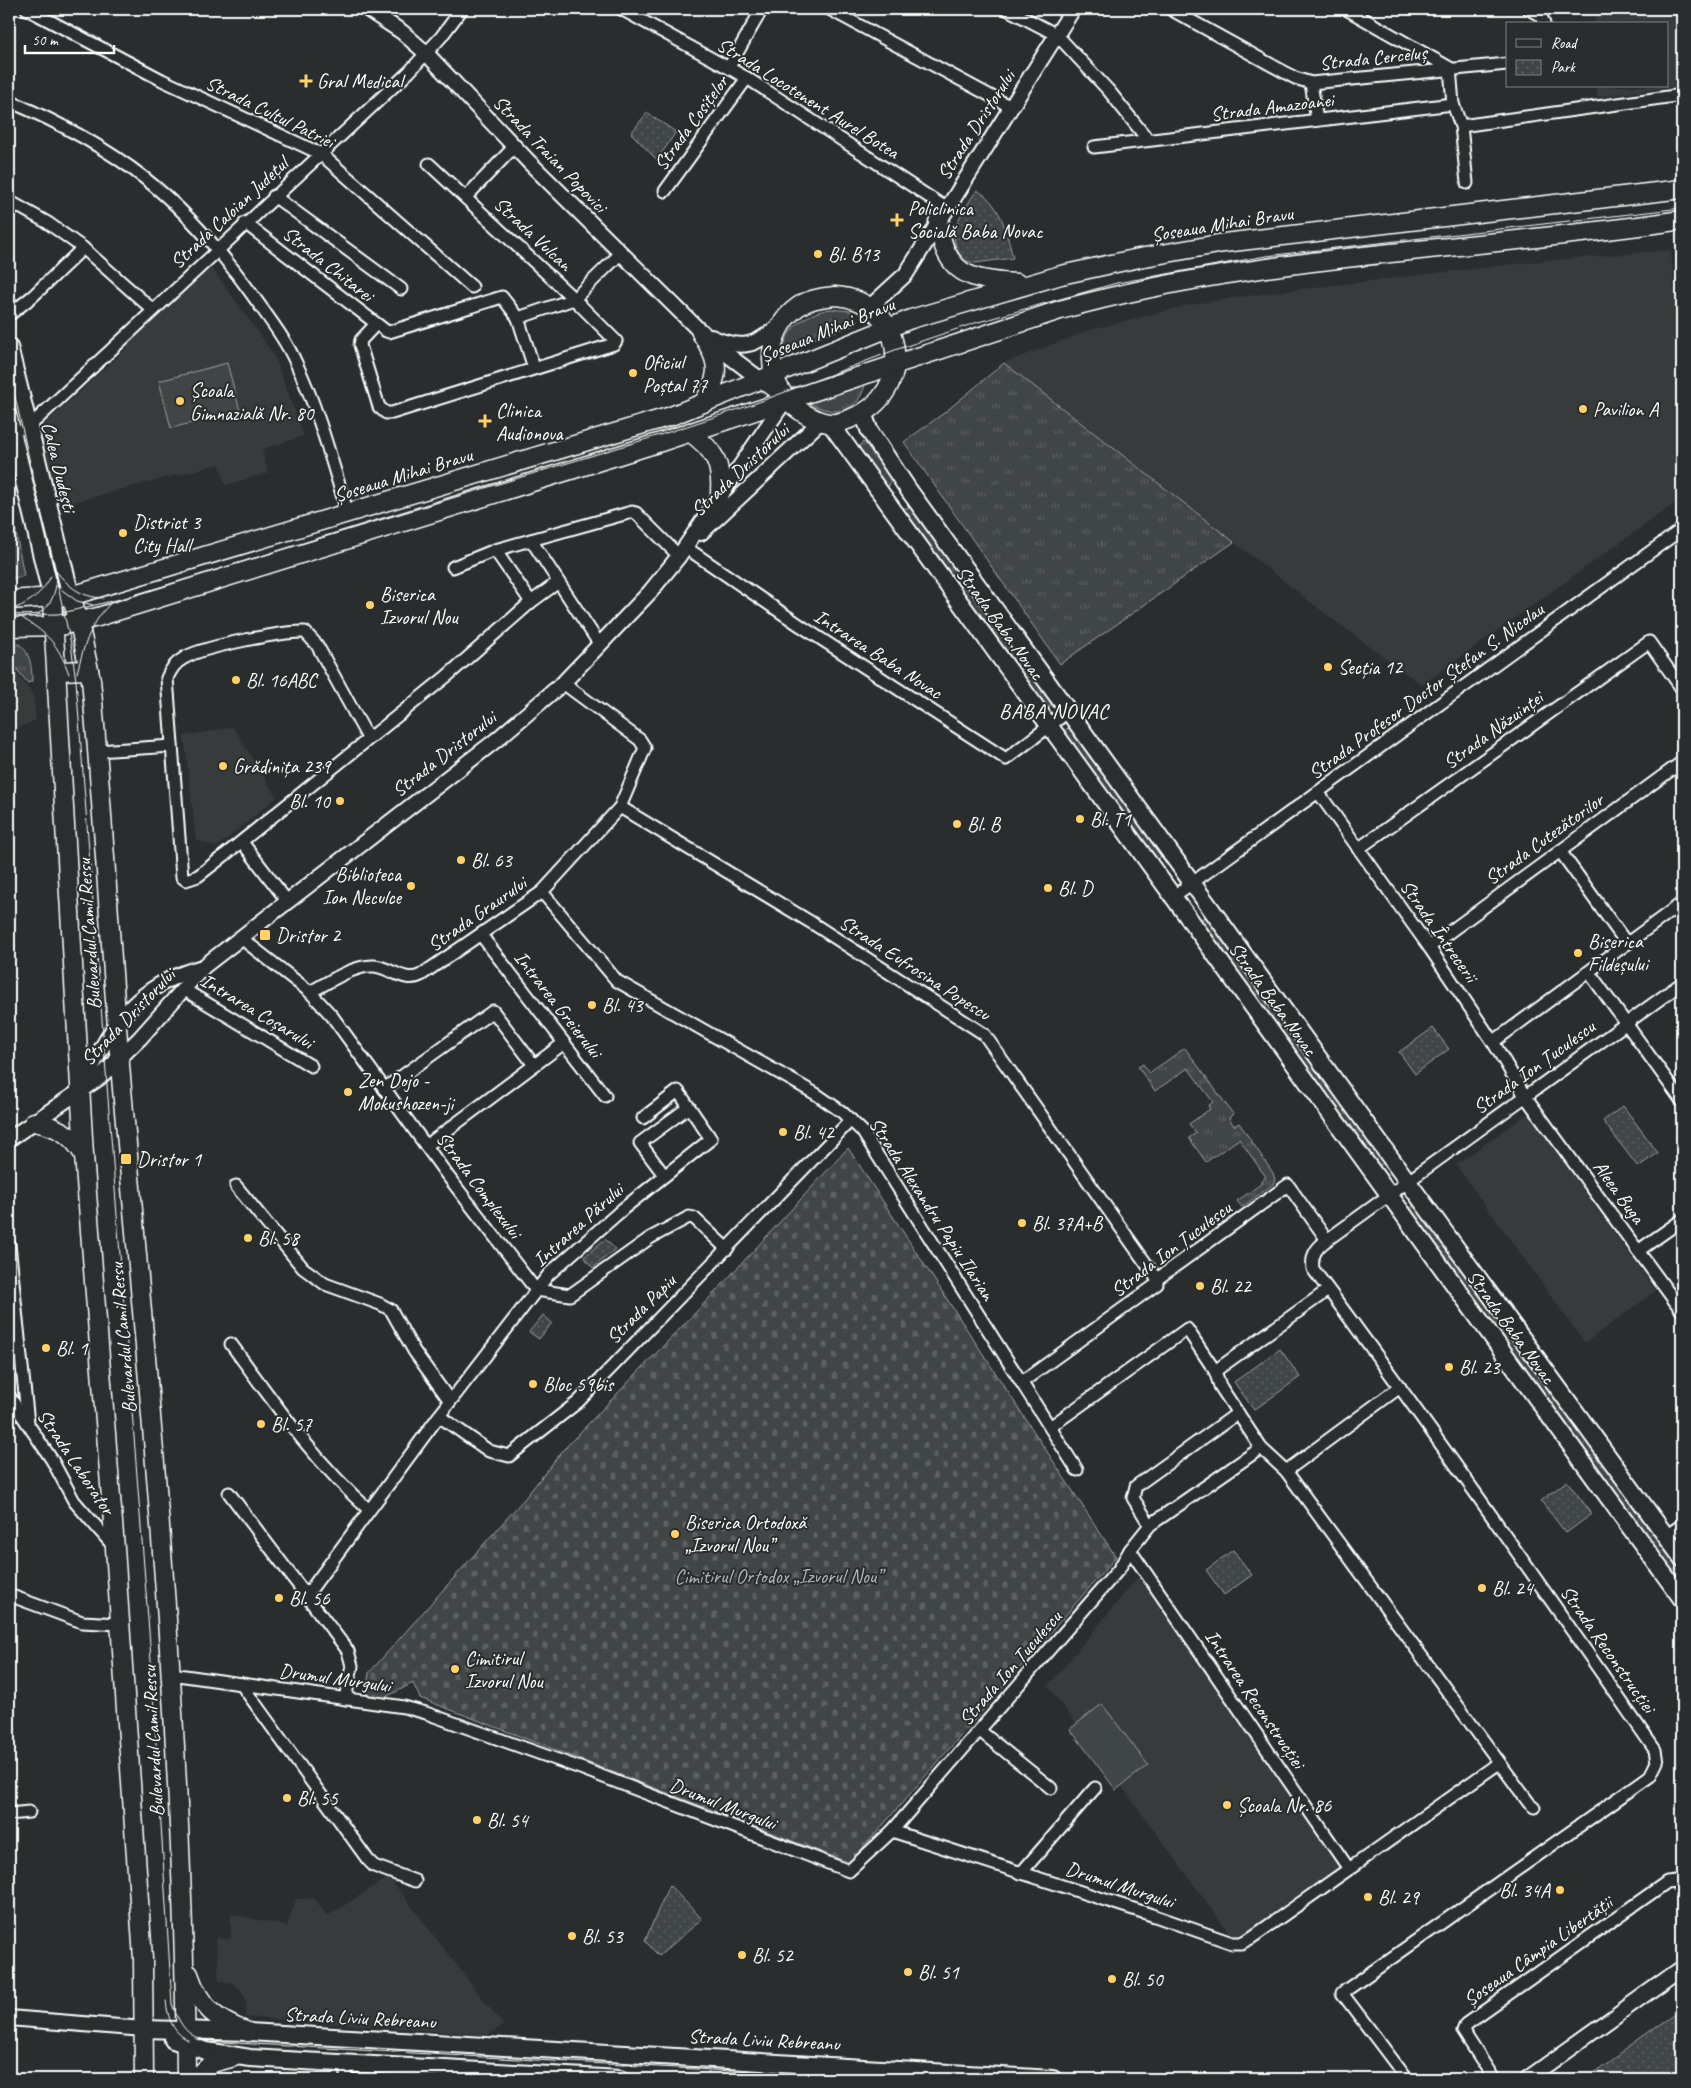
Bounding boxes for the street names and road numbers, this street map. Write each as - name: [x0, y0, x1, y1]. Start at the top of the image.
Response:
- street label: Strada Locotenent Aurel Botea: [712, 32, 905, 165]
- street label: Strada Cerceluș: [1318, 40, 1430, 76]
- street label: Strada Dristorului: [931, 64, 1022, 185]
- street label: Strada Cosițelor: [648, 69, 735, 175]
- street label: Strada Cultul Patriei: [202, 70, 340, 155]
- street label: Strada Amazoanei: [1209, 87, 1337, 127]
- street label: Strada Traian Popovici: [488, 90, 614, 220]
- street label: Strada Caloian Județul: [165, 149, 296, 274]
- street label: Strada Vulcan: [489, 191, 578, 277]
- street label: Șoseaua Mihai Bravu: [1149, 200, 1296, 248]
- street label: Strada Chitarei: [277, 221, 380, 309]
- street label: Șoseaua Mihai Bravu: [756, 291, 899, 368]
- street label: Strada Dristorului: [685, 416, 796, 522]
- street label: Calea Dudești: [36, 419, 83, 517]
- street label: Șoseaua Mihai Bravu: [331, 442, 477, 508]
- street label: Strada Baba Novac: [950, 561, 1050, 685]
- street label: Strada Profesor Doctor Ștefan S. Nicolau: [1303, 596, 1550, 785]
- street label: Intrarea Baba Novac: [809, 603, 947, 705]
- street label: Strada Năzuinței: [1438, 684, 1550, 775]
- street label: Strada Dristorului: [387, 704, 503, 803]
- street label: Strada Cutezătorilor: [1480, 786, 1610, 890]
- street label: Bulevardul Camil Ressu: [71, 856, 107, 1010]
- street label: Strada Graurului: [423, 869, 533, 957]
- street label: Strada Întrecerii: [1395, 875, 1485, 989]
- street label: Strada Eufrosina Popescu: [835, 910, 997, 1027]
- street label: Strada Baba Novac: [1223, 937, 1323, 1061]
- street label: Intrarea Greierului: [508, 945, 609, 1064]
- street label: Strada Dristorului: [75, 961, 182, 1071]
- street label: Intrarea Coșarului: [196, 968, 320, 1056]
- street label: Strada Ion Țuculescu: [1468, 1013, 1601, 1120]
- street label: Strada Alexandru Papiu Ilarian: [863, 1113, 1001, 1306]
- street label: Strada Complexului: [431, 1127, 529, 1245]
- street label: Aleea Buga: [1588, 1155, 1652, 1230]
- street label: Intrarea Părului: [528, 1176, 630, 1272]
- street label: Strada Ion Țuculescu: [1106, 1195, 1238, 1302]
- street label: Bulevardul Camil Ressu: [104, 1260, 142, 1414]
- street label: Strada Baba Novac: [1461, 1265, 1561, 1389]
- street label: Strada Papiu: [601, 1268, 682, 1349]
- street label: Strada Laborator: [32, 1404, 121, 1521]
- street label: Strada Reconstrucției: [1555, 1581, 1662, 1719]
- street label: Strada Ion Țuculescu: [953, 1604, 1068, 1731]
- street label: Intrarea Reconstrucției: [1199, 1625, 1312, 1775]
- street label: Drumul Murgului: [278, 1658, 395, 1699]
- street label: Bulevardul Camil Ressu: [136, 1663, 169, 1817]
- street label: Drumul Murgului: [666, 1772, 782, 1837]
- street label: Drumul Murgului: [1063, 1856, 1179, 1915]
- street label: Șoseaua Câmpia Libertății: [1459, 1889, 1619, 2012]
- street label: Strada Liviu Rebreanu: [284, 2002, 438, 2035]
- street label: Strada Liviu Rebreanu: [688, 2024, 842, 2057]

